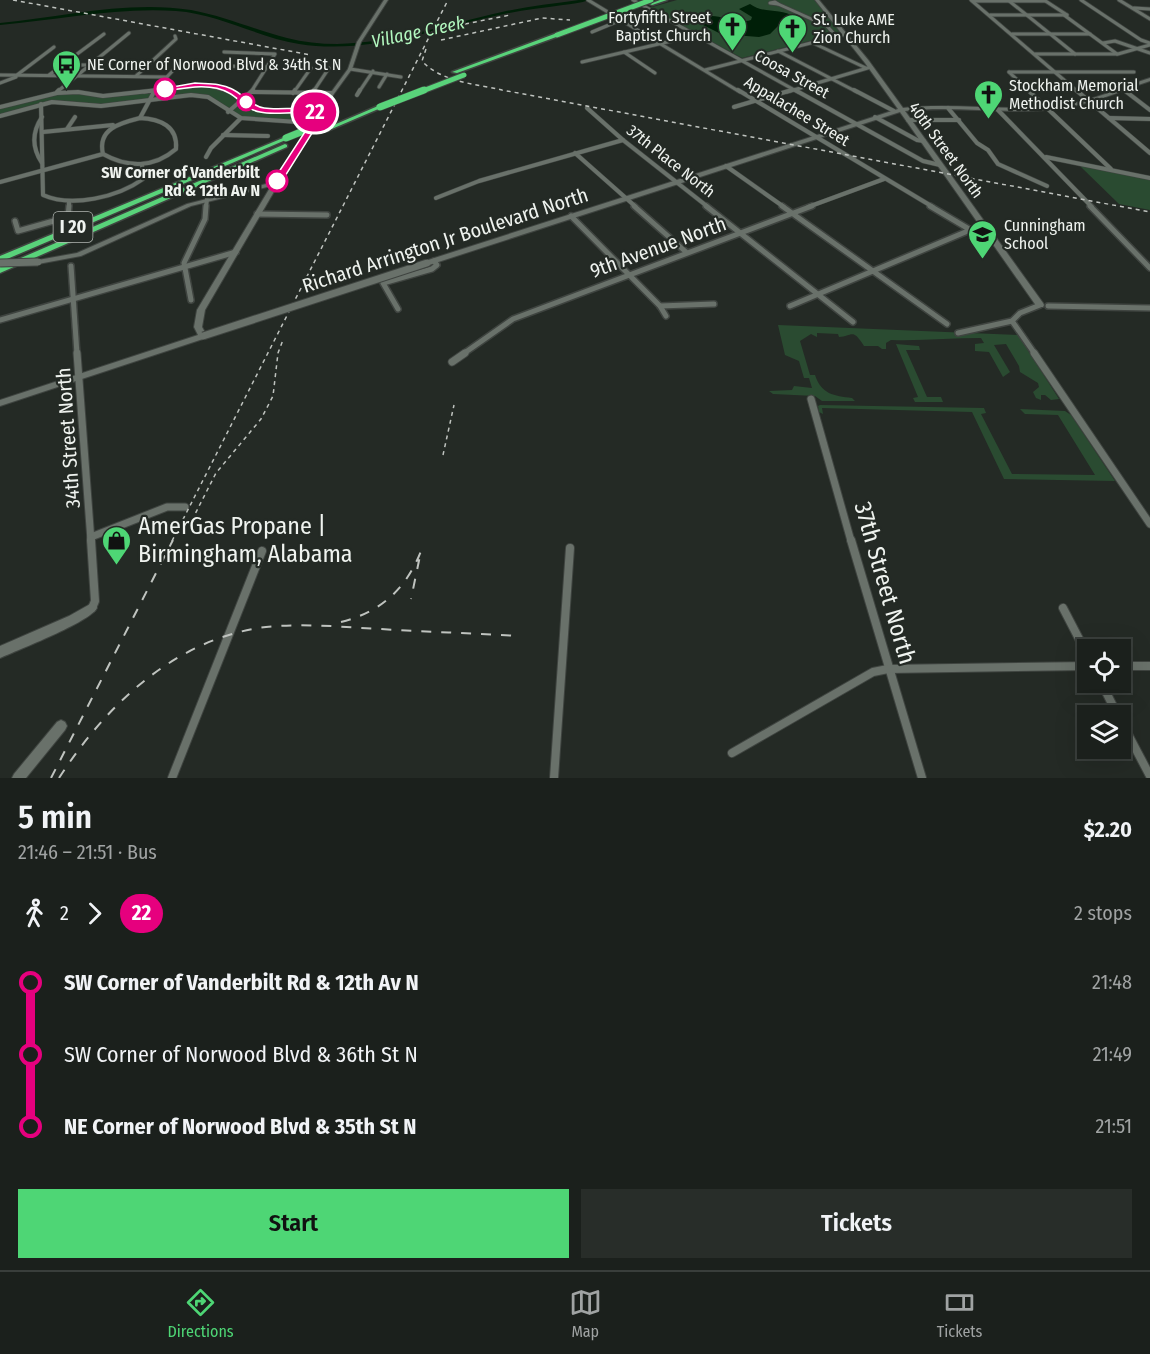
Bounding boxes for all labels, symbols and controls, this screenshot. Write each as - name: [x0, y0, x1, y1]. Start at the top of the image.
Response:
- place label: Fortyfifth Street Baptist Church: [608, 8, 712, 45]
- church icon: Fortyfifth Street Baptist Church: [716, 10, 748, 52]
- place label: St. Luke AME Zion Church: [813, 10, 895, 47]
- water label: Village Creek: [369, 11, 467, 53]
- church icon: St. Luke AME Zion Church: [776, 12, 808, 54]
- street label: Coosa Street: [751, 46, 833, 103]
- bus stop icon: NE Corner of Norwood Blvd & 34th St N: [50, 48, 82, 90]
- place label: NE Corner of Norwood Blvd & 34th St N: [87, 55, 341, 74]
- street label: Appalachee Street: [741, 72, 854, 150]
- place label: Stockham Memorial Methodist Church: [1009, 76, 1139, 113]
- unlabelled marker: [154, 78, 176, 100]
- church icon: Stockham Memorial Methodist Church: [972, 78, 1004, 120]
- line badge: 22: [288, 92, 342, 132]
- unlabelled marker: [237, 93, 255, 111]
- street label: 40th Street North: [905, 98, 987, 202]
- text: 22: [305, 99, 325, 125]
- street label: 37th Place North: [623, 121, 719, 201]
- place label: SW Corner of Vanderbilt Rd & 12th Av N: [101, 163, 260, 200]
- marker: SW Corner of Vanderbilt Rd & 12th Av N: [266, 170, 288, 192]
- street label: Richard Arrington Jr Boulevard North: [299, 182, 591, 298]
- street label: 9th Avenue North: [587, 211, 729, 283]
- road number: I 20: [54, 212, 92, 242]
- place label: Cunningham School: [1004, 216, 1086, 253]
- school or university icon: Cunningham School: [967, 218, 999, 260]
- street label: 34th Street North: [51, 367, 85, 509]
- street label: 37th Street North: [848, 499, 922, 667]
- place label: AmerGas Propane | Birmingham, Alabama: [138, 512, 353, 568]
- shop icon: AmerGas Propane | Birmingham, Alabama: [101, 524, 133, 566]
- map controls: [1077, 639, 1131, 759]
- button: locate: [1077, 639, 1131, 693]
- button: layers: [1077, 705, 1131, 759]
- text: 5 min: [18, 797, 92, 837]
- text: $2.20: [1084, 816, 1132, 843]
- text: 21:46 – 21:51 · Bus: [18, 840, 157, 864]
- icon: walk: [18, 897, 51, 930]
- icon: forward: [78, 897, 111, 930]
- text: 22: [132, 900, 151, 926]
- text: 2: [60, 901, 69, 925]
- text: 2 stops: [1074, 901, 1132, 925]
- text: SW Corner of Vanderbilt Rd & 12th Av N: [64, 969, 419, 996]
- text: 21:48: [1092, 970, 1132, 994]
- text: SW Corner of Norwood Blvd & 36th St N: [64, 1041, 418, 1068]
- text: 21:49: [1093, 1042, 1132, 1066]
- text: NE Corner of Norwood Blvd & 35th St N: [64, 1113, 417, 1140]
- text: 21:51: [1096, 1114, 1132, 1138]
- button: Start: [18, 1189, 569, 1258]
- button: Tickets: [581, 1189, 1132, 1258]
- tab: Directions: [168, 1286, 234, 1341]
- tab: Map: [569, 1286, 602, 1341]
- tab: Tickets: [937, 1286, 982, 1341]

